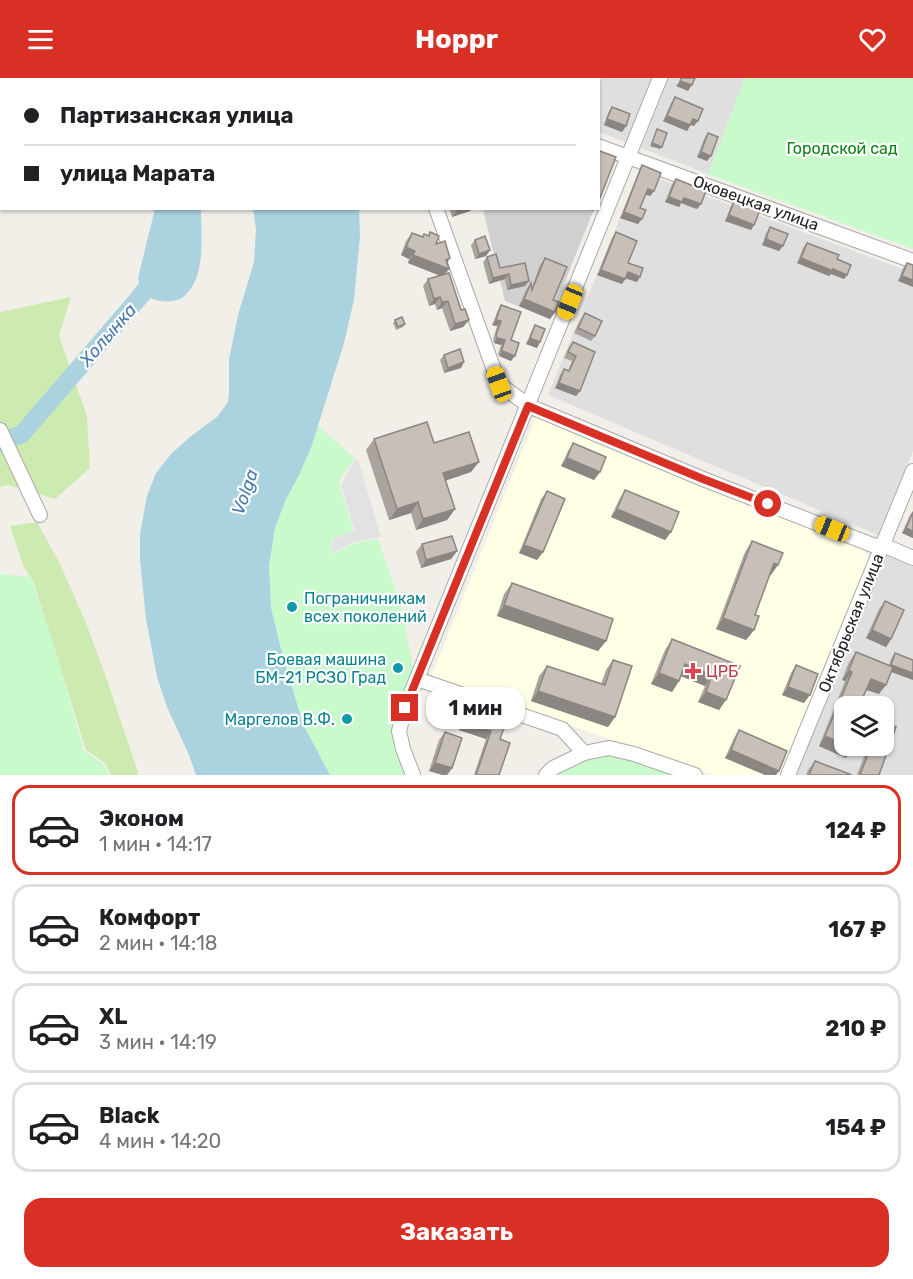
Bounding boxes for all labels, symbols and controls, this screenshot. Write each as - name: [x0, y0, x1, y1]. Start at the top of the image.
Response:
- icon: menu: [24, 23, 57, 56]
- text: Hoppr: [415, 23, 498, 55]
- icon: heart: [856, 23, 889, 56]
- text: Партизанская улица: [60, 102, 293, 129]
- park label: Городской сад: [786, 139, 898, 158]
- text: улица Марата: [60, 160, 215, 187]
- street label: Оковецкая улица: [691, 171, 821, 235]
- car: [555, 282, 585, 322]
- water label: Холынка: [74, 299, 141, 372]
- car: [484, 364, 514, 404]
- water label: Volga: [227, 466, 263, 518]
- route start: [754, 490, 781, 517]
- car: [812, 514, 852, 544]
- street label: Октябрьская улица: [814, 551, 888, 695]
- place label: Пограничникам всех поколений: [304, 589, 427, 626]
- marker: Пограничникам всех поколений: [285, 600, 299, 614]
- place label: Боевая машина БМ-21 РСЗО Град: [255, 650, 386, 687]
- marker: Боевая машина БМ-21 РСЗО Град: [391, 661, 405, 675]
- marker: ЦРБ: [684, 662, 702, 680]
- place label: ЦРБ: [706, 662, 738, 681]
- callout: 1 мин: [426, 687, 525, 729]
- route end: [391, 694, 418, 721]
- text: 1 мин: [448, 696, 503, 720]
- map controls: [834, 696, 894, 756]
- button: layers: [834, 696, 894, 756]
- place label: Маргелов В.Ф.: [225, 710, 335, 729]
- marker: Маргелов В.Ф.: [340, 712, 354, 726]
- icon: car: [27, 803, 81, 857]
- text: Эконом: [99, 805, 184, 832]
- text: 124 ₽: [825, 817, 886, 844]
- text: 1 мин · 14:17: [99, 832, 212, 856]
- icon: car: [27, 902, 81, 956]
- text: Комфорт: [99, 904, 200, 931]
- text: 167 ₽: [828, 916, 886, 943]
- text: 2 мин · 14:18: [99, 931, 217, 955]
- icon: car: [27, 1001, 81, 1055]
- text: XL: [99, 1003, 127, 1030]
- text: 210 ₽: [825, 1015, 886, 1042]
- text: 3 мин · 14:19: [99, 1030, 217, 1054]
- icon: car: [27, 1100, 81, 1154]
- text: Black: [99, 1102, 160, 1129]
- text: 154 ₽: [825, 1114, 886, 1141]
- text: 4 мин · 14:20: [99, 1129, 221, 1153]
- button: Заказать: [24, 1198, 889, 1267]

